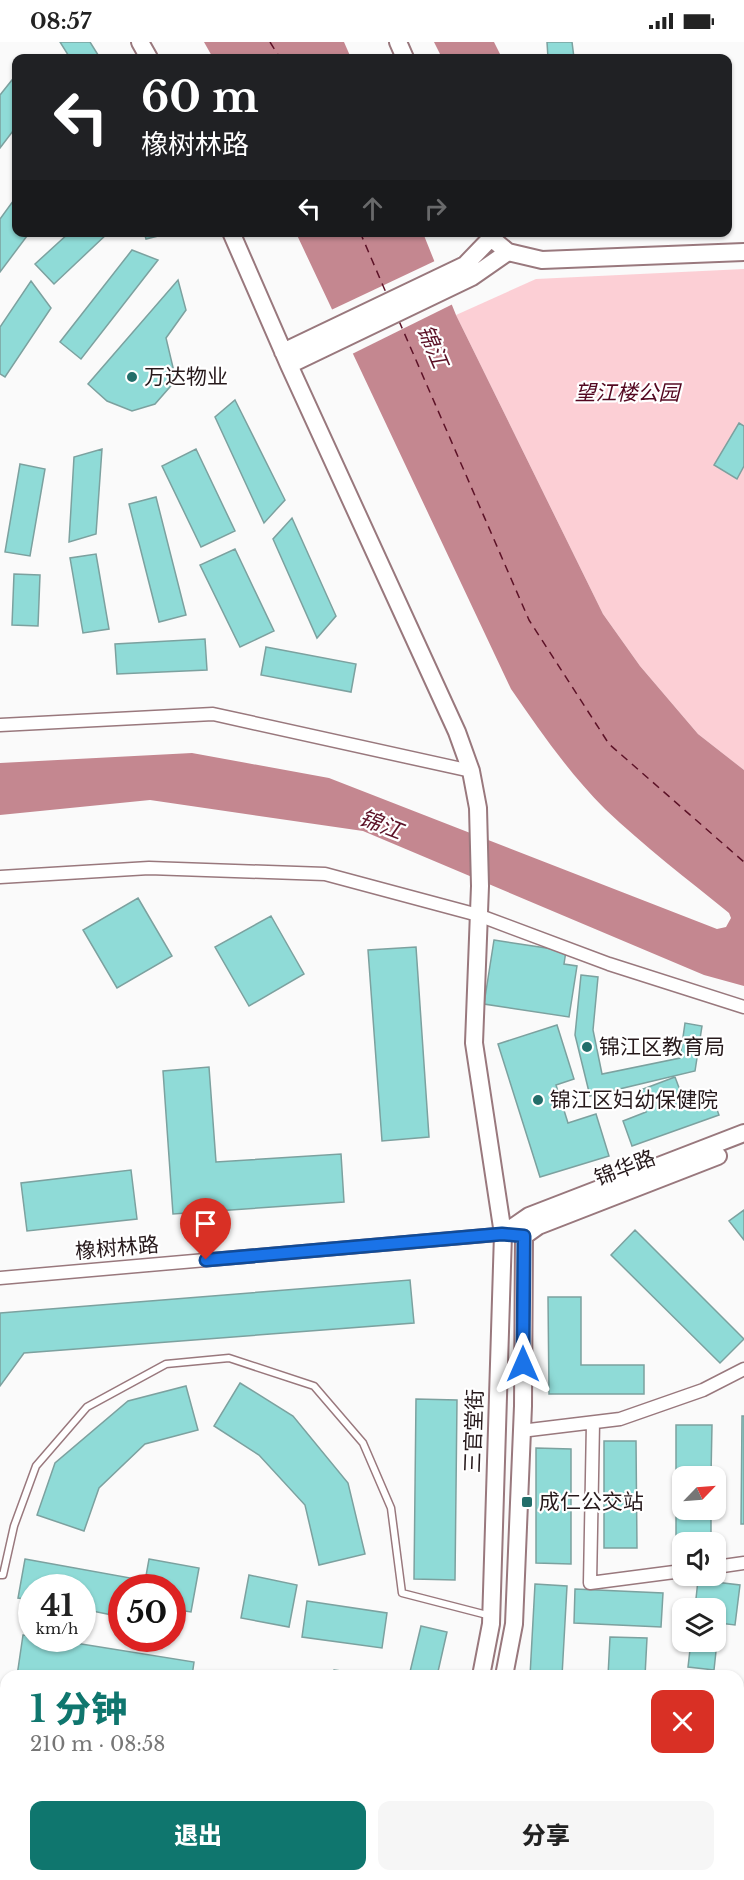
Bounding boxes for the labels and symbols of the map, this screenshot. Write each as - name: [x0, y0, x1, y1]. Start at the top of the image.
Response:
- water label: 锦江: [412, 321, 454, 374]
- place label: 万达物业: [144, 364, 228, 390]
- marker: 万达物业: [125, 370, 139, 384]
- park label: 望江楼公园: [575, 380, 682, 406]
- water label: 锦江: [355, 804, 408, 846]
- place label: 锦江区教育局: [599, 1034, 725, 1060]
- marker: 锦江区教育局: [580, 1040, 594, 1054]
- place label: 锦江区妇幼保健院: [550, 1087, 718, 1113]
- marker: 锦江区妇幼保健院: [531, 1093, 545, 1107]
- street label: 锦华路: [591, 1145, 659, 1191]
- pin: [180, 1198, 231, 1260]
- street label: 橡树林路: [74, 1231, 160, 1265]
- position arrow: [491, 1332, 555, 1396]
- street label: 三官堂街: [460, 1389, 488, 1473]
- north arrow: [672, 1466, 726, 1520]
- place label: 成仁公交站: [539, 1489, 644, 1515]
- marker: 成仁公交站: [520, 1495, 534, 1509]
- speed limit sign: 50: [108, 1574, 186, 1652]

